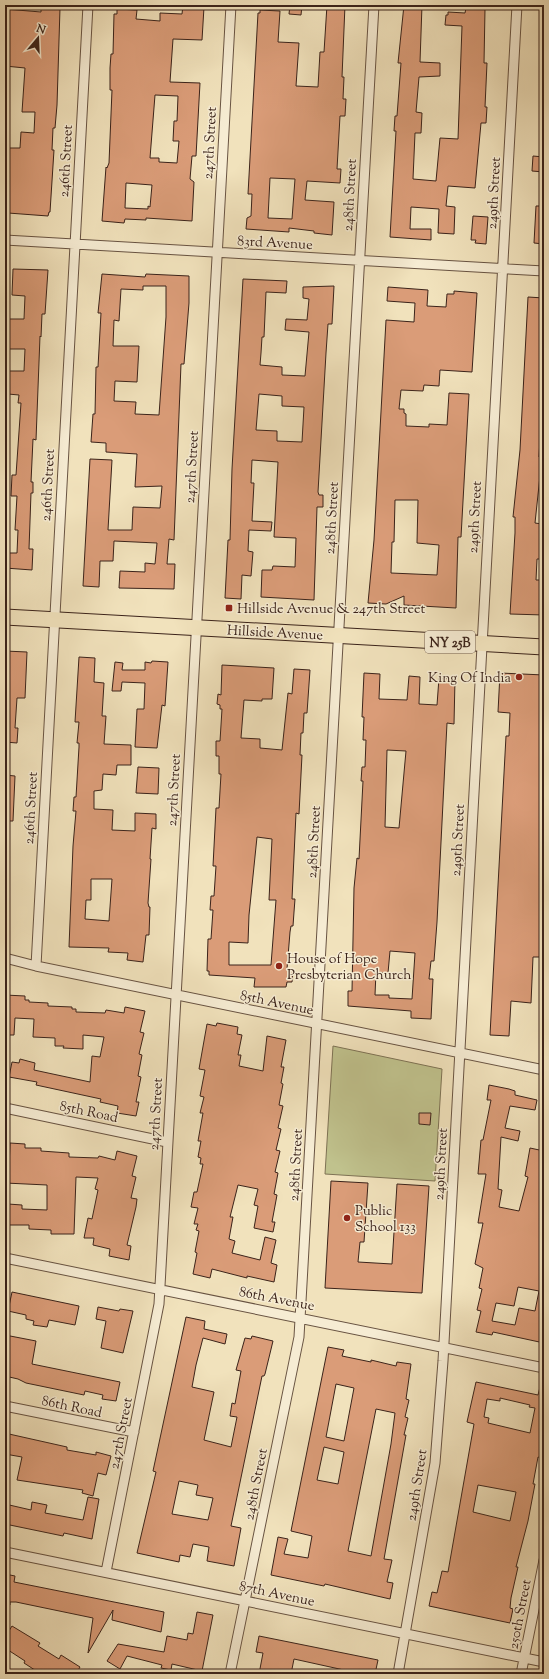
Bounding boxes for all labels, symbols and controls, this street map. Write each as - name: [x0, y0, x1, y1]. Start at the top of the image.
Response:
- north arrow: [18, 18, 58, 58]
- text: N: [33, 20, 48, 39]
- street label: 247th Street: [199, 106, 223, 180]
- street label: 246th Street: [55, 124, 79, 198]
- street label: 249th Street: [483, 156, 507, 230]
- street label: 248th Street: [339, 158, 363, 232]
- street label: 83rd Avenue: [237, 232, 313, 256]
- street label: 247th Street: [181, 430, 205, 504]
- street label: 246th Street: [37, 448, 61, 522]
- street label: 249th Street: [464, 480, 488, 554]
- street label: 248th Street: [321, 481, 345, 555]
- place label: Hillside Avenue & 247th Street: [237, 600, 426, 620]
- marker: Hillside Avenue & 247th Street: [224, 603, 234, 613]
- street label: Hillside Avenue: [226, 621, 324, 647]
- road number: NY 25B: [425, 631, 475, 653]
- place label: King Of India: [428, 669, 512, 689]
- marker: King Of India: [514, 672, 524, 682]
- street label: 247th Street: [163, 753, 187, 827]
- street label: 246th Street: [20, 771, 44, 845]
- street label: 249th Street: [447, 803, 471, 877]
- street label: 248th Street: [303, 805, 327, 879]
- place label: House of Hope Presbyterian Church: [287, 950, 411, 986]
- marker: House of Hope Presbyterian Church: [274, 961, 284, 971]
- street label: 85th Avenue: [238, 986, 315, 1021]
- street label: 247th Street: [145, 1077, 169, 1151]
- street label: 85th Road: [58, 1097, 120, 1129]
- street label: 249th Street: [430, 1127, 454, 1201]
- street label: 248th Street: [285, 1128, 309, 1202]
- place label: Public School 133: [355, 1202, 416, 1238]
- marker: Public School 133: [342, 1213, 352, 1223]
- street label: 86th Avenue: [237, 1283, 316, 1317]
- street label: 86th Road: [39, 1392, 104, 1424]
- street label: 247th Street: [105, 1396, 139, 1471]
- street label: 248th Street: [240, 1447, 274, 1522]
- street label: 249th Street: [402, 1448, 434, 1523]
- street label: 87th Avenue: [237, 1577, 316, 1613]
- street label: 250th Street: [504, 1578, 538, 1651]

